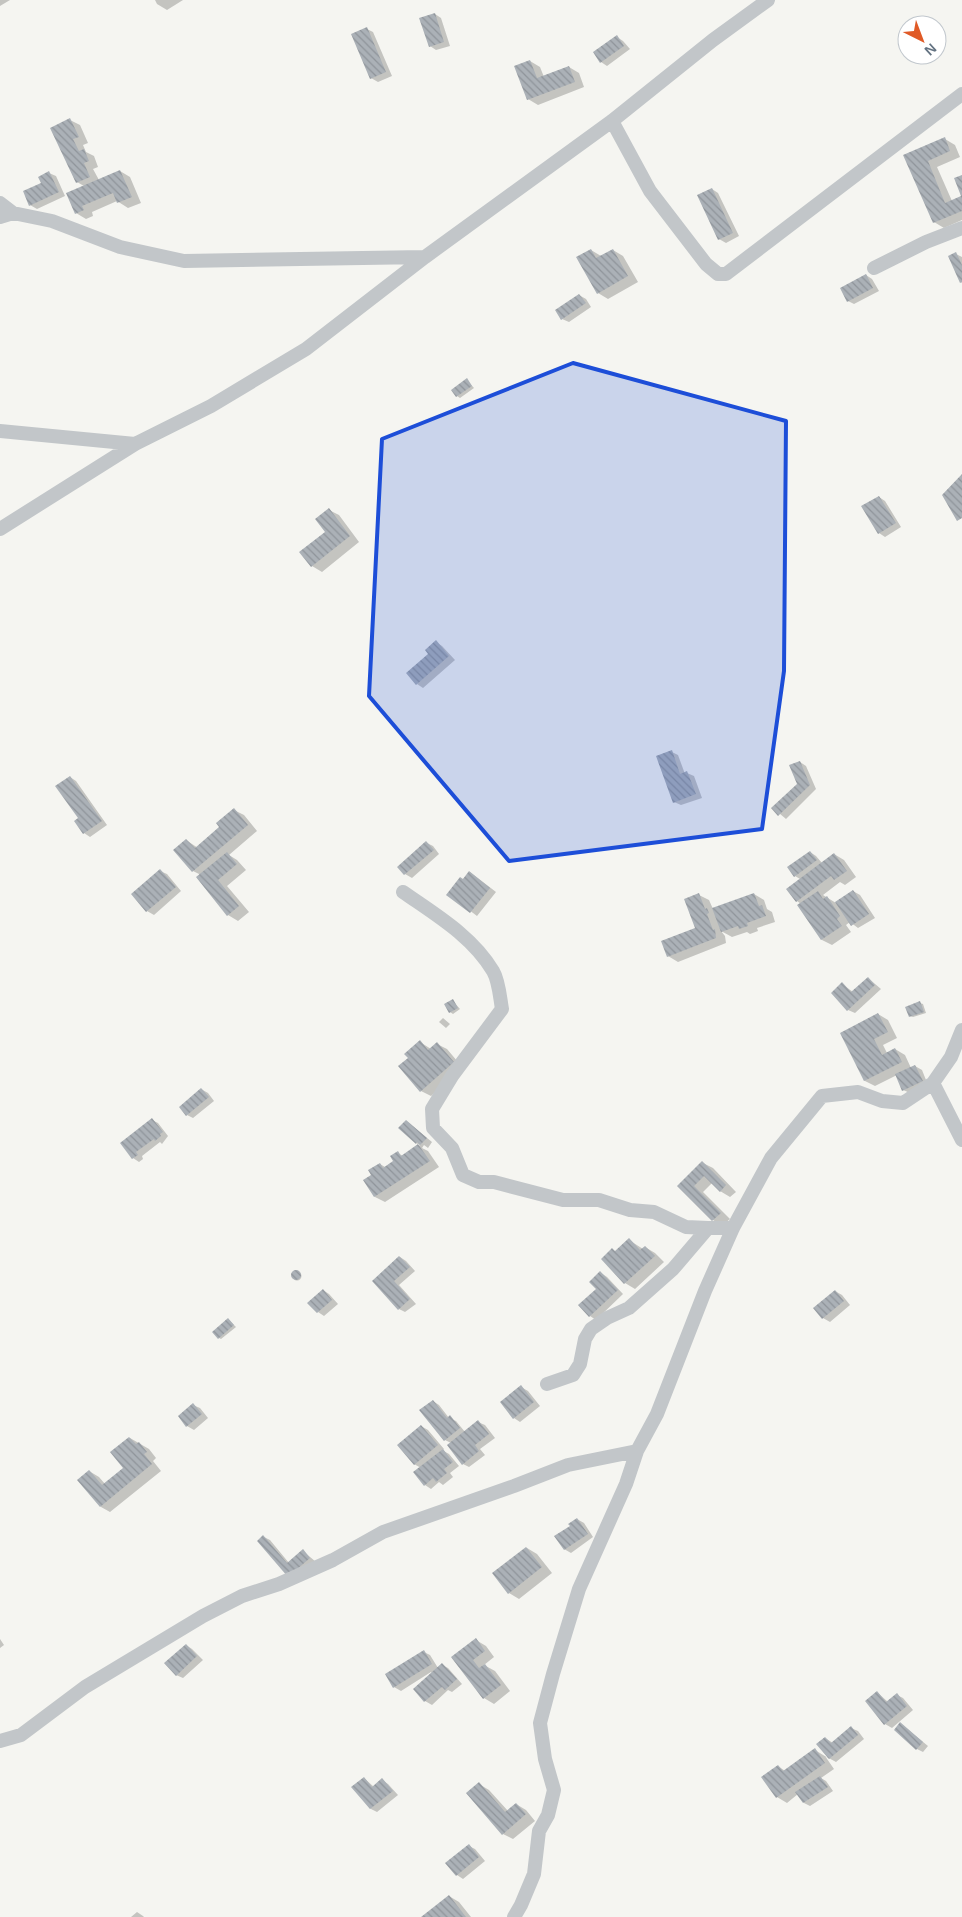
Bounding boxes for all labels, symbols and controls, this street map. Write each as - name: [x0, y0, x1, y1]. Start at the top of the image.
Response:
- north arrow: [897, 15, 947, 65]
- text: N: [922, 40, 940, 59]

